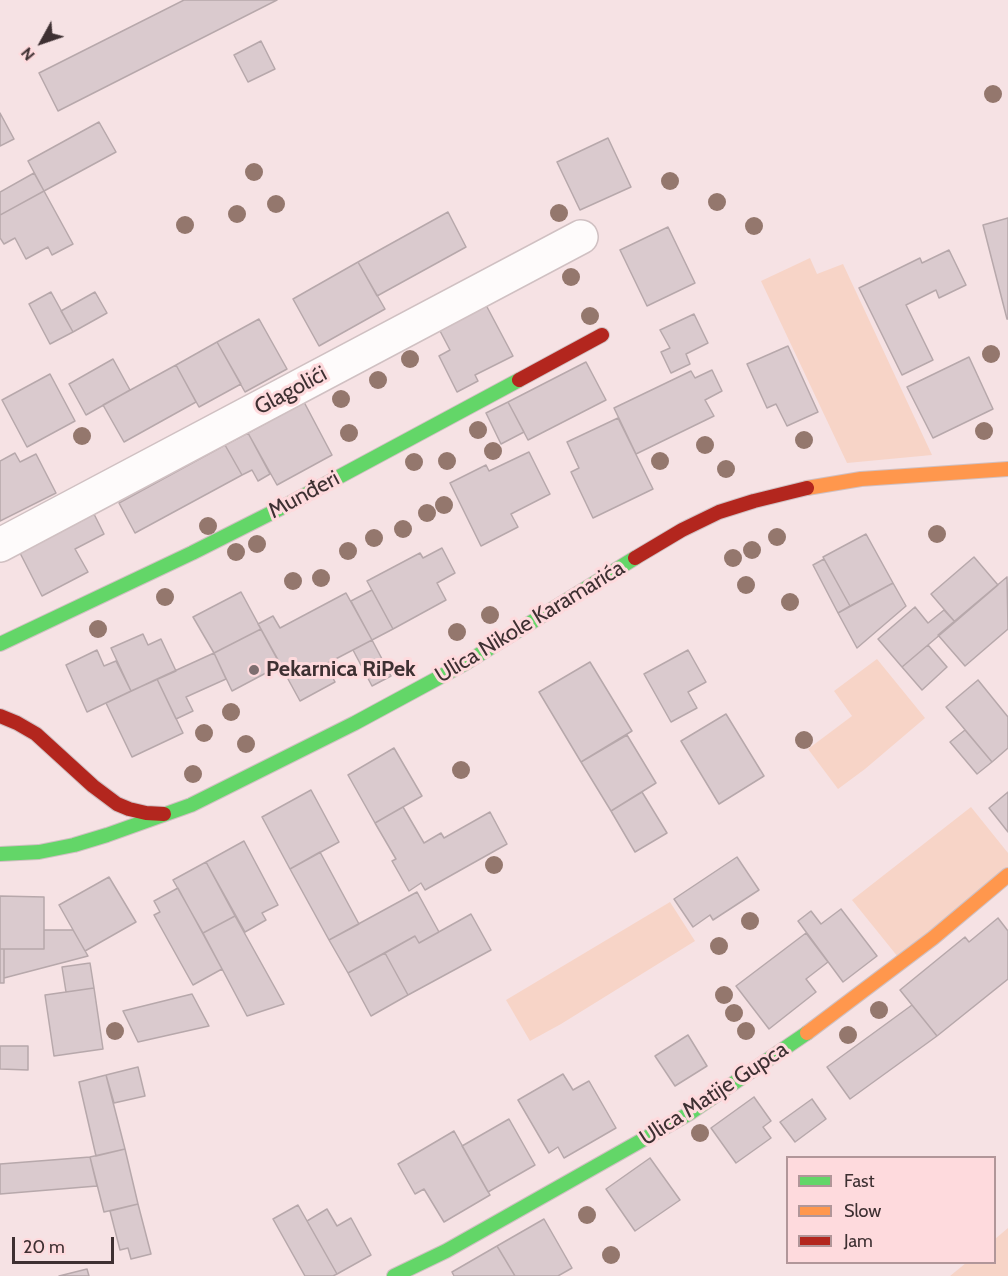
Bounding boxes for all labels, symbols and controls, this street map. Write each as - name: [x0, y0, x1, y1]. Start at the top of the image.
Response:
- north arrow: [12, 12, 72, 72]
- text: N: [17, 43, 39, 64]
- street label: Glagolići: [250, 361, 332, 421]
- street label: Munđeri: [264, 465, 344, 525]
- street label: Ulica Nikole Karamarića: [431, 555, 629, 689]
- place label: Pekarnica RiPek: [266, 657, 416, 683]
- marker: Pekarnica RiPek: [247, 663, 261, 677]
- street label: Ulica Matije Gupca: [635, 1036, 793, 1152]
- legend: [786, 1156, 996, 1264]
- text: Fast: [844, 1170, 875, 1192]
- text: Slow: [844, 1200, 881, 1222]
- scale bar: [15, 1225, 117, 1263]
- text: Jam: [844, 1230, 873, 1252]
- text: 20 m: [23, 1236, 65, 1258]

